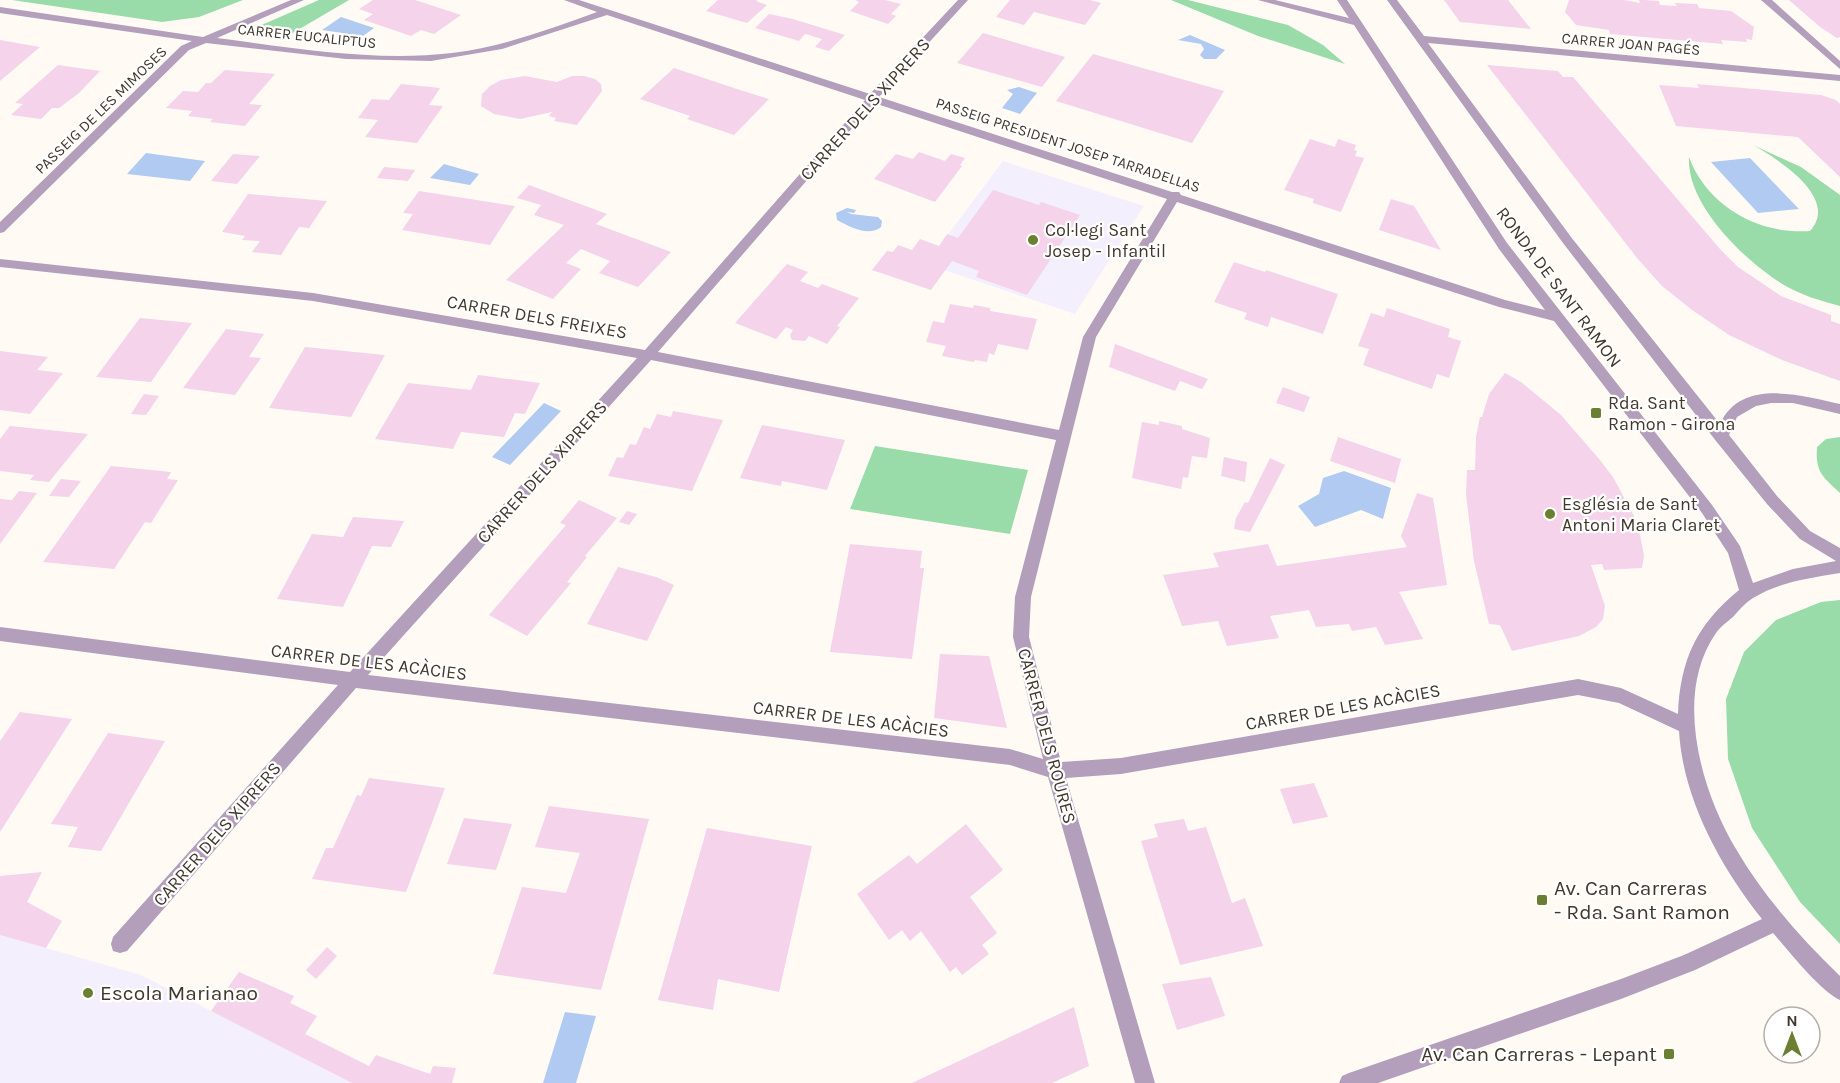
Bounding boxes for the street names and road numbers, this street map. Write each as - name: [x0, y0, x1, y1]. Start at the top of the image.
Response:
- street label: CARRER EUCALIPTUS: [237, 20, 377, 52]
- street label: CARRER JOAN PAGÉS: [1561, 29, 1701, 59]
- street label: CARRER DELS XIPRERS: [795, 33, 935, 185]
- street label: PASSEIG DE LES MIMOSES: [31, 42, 171, 178]
- street label: PASSEIG PRESIDENT JOSEP TARRADELLAS: [934, 94, 1202, 196]
- street label: RONDA DE SANT RAMON: [1492, 202, 1626, 372]
- street label: CARRER DELS FREIXES: [445, 290, 629, 344]
- street label: CARRER DELS XIPRERS: [472, 396, 612, 548]
- street label: CARRER DE LES ACÀCIES: [270, 638, 469, 685]
- street label: CARRER DELS ROURES: [1013, 646, 1081, 826]
- street label: CARRER DE LES ACÀCIES: [1244, 678, 1442, 735]
- street label: CARRER DE LES ACÀCIES: [752, 695, 951, 742]
- street label: CARRER DELS XIPRERS: [148, 757, 286, 911]

